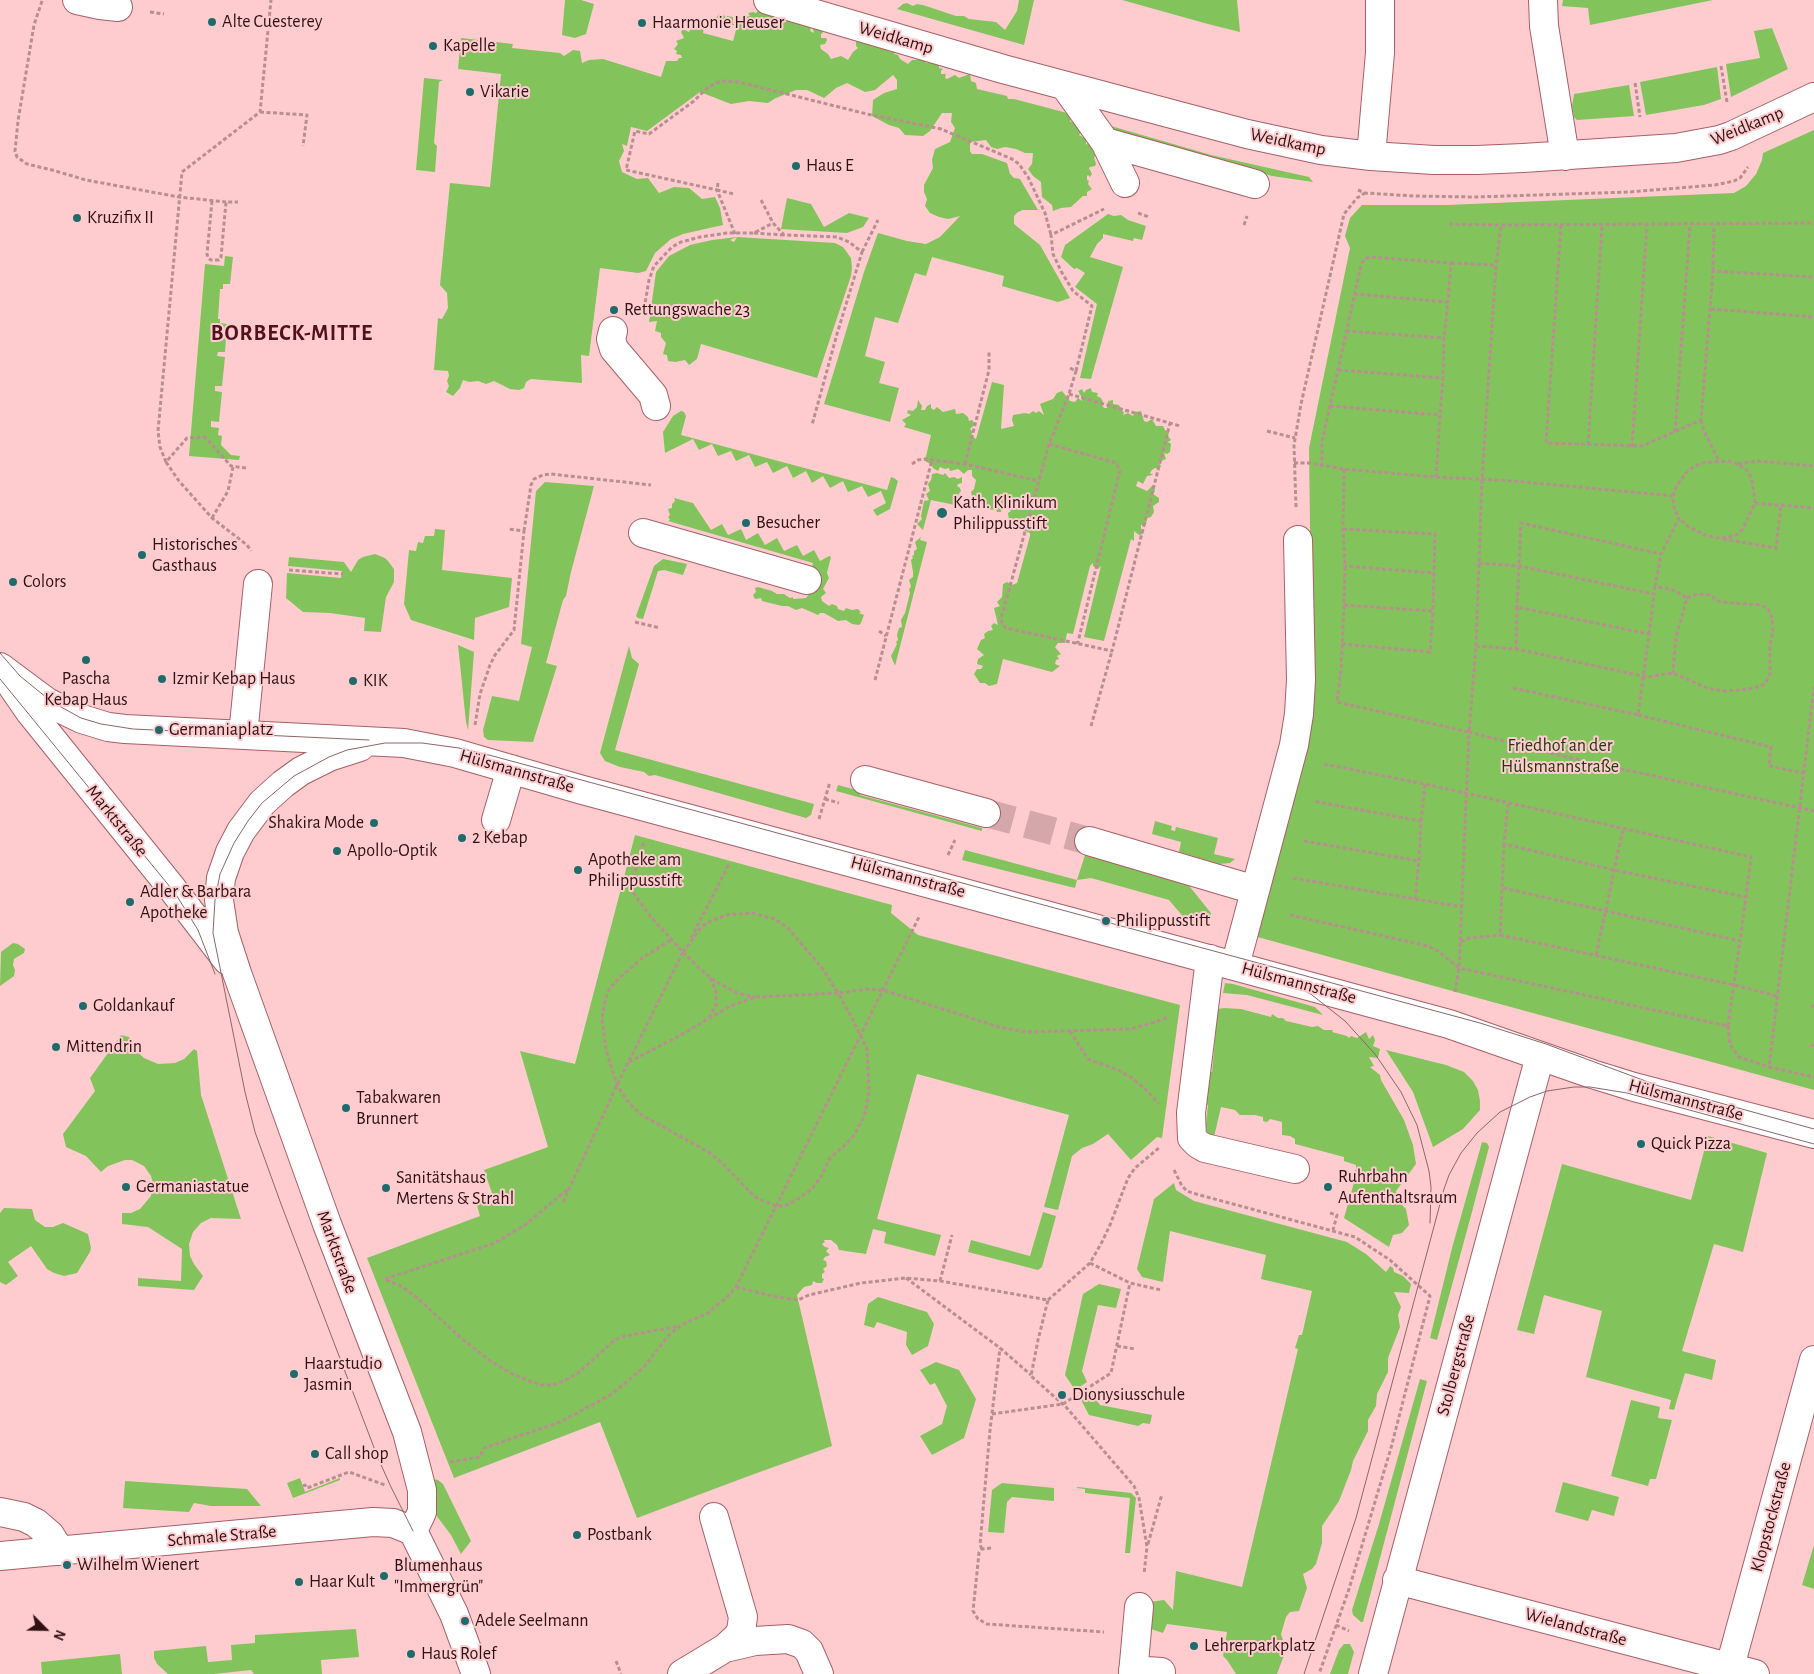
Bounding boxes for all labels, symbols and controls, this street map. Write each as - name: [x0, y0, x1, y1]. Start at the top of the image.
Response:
- place label: Alte Cuesterey: [222, 11, 322, 33]
- place label: Haarmonie Heuser: [652, 12, 784, 34]
- marker: Alte Cuesterey: [206, 16, 218, 28]
- marker: Haarmonie Heuser: [636, 17, 648, 29]
- street label: Weidkamp: [856, 17, 936, 59]
- place label: Kapelle: [443, 35, 496, 57]
- marker: Kapelle: [427, 40, 439, 52]
- place label: Vikarie: [480, 81, 529, 103]
- marker: Vikarie: [464, 86, 476, 98]
- street label: Weidkamp: [1707, 102, 1787, 150]
- street label: Weidkamp: [1248, 123, 1328, 161]
- place label: Haus E: [806, 155, 854, 177]
- marker: Haus E: [790, 160, 802, 172]
- place label: Kruzifix II: [87, 207, 154, 229]
- marker: Kruzifix II: [71, 212, 83, 224]
- place label: Rettungswache 23: [624, 299, 750, 321]
- marker: Rettungswache 23: [608, 304, 620, 316]
- district label: BORBECK-MITTE: [209, 320, 375, 346]
- place label: Kath. Klinikum Philippusstift: [953, 492, 1057, 534]
- marker: Kath. Klinikum Philippusstift: [935, 506, 949, 520]
- place label: Besucher: [756, 512, 820, 534]
- marker: Besucher: [740, 517, 752, 529]
- place label: Historisches Gasthaus: [152, 534, 238, 576]
- marker: Historisches Gasthaus: [136, 549, 148, 561]
- place label: Colors: [23, 571, 66, 593]
- marker: Colors: [7, 576, 19, 588]
- marker: Pascha Kebap Haus: [80, 654, 92, 666]
- place label: Pascha Kebap Haus: [44, 668, 128, 711]
- place label: Izmir Kebap Haus: [172, 668, 295, 690]
- place label: KIK: [363, 670, 388, 692]
- marker: Izmir Kebap Haus: [156, 673, 168, 685]
- marker: KIK: [347, 675, 359, 687]
- place label: Germaniaplatz: [169, 719, 273, 741]
- marker: Germaniaplatz: [153, 724, 165, 736]
- park label: Friedhof an der Hülsmannstraße: [1501, 735, 1619, 778]
- street label: Hülsmannstraße: [457, 744, 577, 798]
- street label: Marktstraße: [81, 781, 153, 861]
- place label: Shakira Mode: [268, 812, 364, 834]
- marker: Shakira Mode: [368, 817, 380, 829]
- place label: 2 Kebap: [472, 827, 528, 849]
- marker: 2 Kebap: [456, 832, 468, 844]
- place label: Apollo-Optik: [347, 840, 437, 862]
- marker: Apollo-Optik: [331, 845, 343, 857]
- place label: Apotheke am Philippusstift: [588, 849, 682, 892]
- street label: Hülsmannstraße: [848, 851, 968, 903]
- marker: Apotheke am Philippusstift: [572, 864, 584, 876]
- place label: Adler & Barbara Apotheke: [140, 881, 251, 924]
- marker: Adler & Barbara Apotheke: [124, 896, 136, 908]
- place label: Philippusstift: [1116, 910, 1210, 932]
- marker: Philippusstift: [1100, 915, 1112, 927]
- street label: Hülsmannstraße: [1239, 957, 1359, 1009]
- place label: Goldankauf: [93, 995, 174, 1017]
- marker: Goldankauf: [77, 1000, 89, 1012]
- place label: Mittendrin: [66, 1036, 142, 1058]
- marker: Mittendrin: [50, 1041, 62, 1053]
- street label: Hülsmannstraße: [1626, 1074, 1746, 1126]
- place label: Tabakwaren Brunnert: [356, 1087, 441, 1130]
- marker: Tabakwaren Brunnert: [340, 1102, 352, 1114]
- place label: Quick Pizza: [1651, 1133, 1731, 1155]
- marker: Quick Pizza: [1635, 1138, 1647, 1150]
- place label: Ruhrbahn Aufenthaltsraum: [1338, 1166, 1457, 1208]
- place label: Sanitätshaus Mertens & Strahl: [396, 1167, 514, 1210]
- place label: Germaniastatue: [136, 1176, 249, 1198]
- marker: Germaniastatue: [120, 1181, 132, 1193]
- marker: Ruhrbahn Aufenthaltsraum: [1322, 1181, 1334, 1193]
- marker: Sanitätshaus Mertens & Strahl: [380, 1182, 392, 1194]
- street label: Marktstraße: [312, 1208, 362, 1296]
- street label: Stolbergstraße: [1432, 1312, 1480, 1418]
- place label: Haarstudio Jasmin: [304, 1353, 382, 1396]
- marker: Haarstudio Jasmin: [288, 1368, 300, 1380]
- place label: Dionysiusschule: [1072, 1384, 1185, 1406]
- marker: Dionysiusschule: [1056, 1389, 1068, 1401]
- place label: Call shop: [325, 1443, 389, 1465]
- marker: Call shop: [309, 1448, 321, 1460]
- street label: Klopstockstraße: [1746, 1460, 1796, 1574]
- street label: Schmale Straße: [167, 1520, 277, 1552]
- place label: Postbank: [587, 1524, 652, 1546]
- marker: Postbank: [571, 1529, 583, 1541]
- place label: Wilhelm Wienert: [77, 1554, 199, 1576]
- place label: Blumenhaus "Immergrün": [394, 1555, 483, 1598]
- marker: Wilhelm Wienert: [61, 1559, 73, 1571]
- marker: Blumenhaus "Immergrün": [378, 1570, 390, 1582]
- place label: Haar Kult: [309, 1571, 375, 1593]
- marker: Haar Kult: [293, 1576, 305, 1588]
- street label: Wielandstraße: [1523, 1603, 1629, 1651]
- north arrow: [20, 1604, 70, 1654]
- place label: Adele Seelmann: [475, 1610, 589, 1632]
- marker: Adele Seelmann: [459, 1615, 471, 1627]
- text: N: [50, 1628, 67, 1642]
- place label: Lehrerparkplatz: [1204, 1635, 1315, 1657]
- marker: Lehrerparkplatz: [1188, 1640, 1200, 1652]
- place label: Haus Rolef: [421, 1643, 496, 1665]
- marker: Haus Rolef: [405, 1648, 417, 1660]

